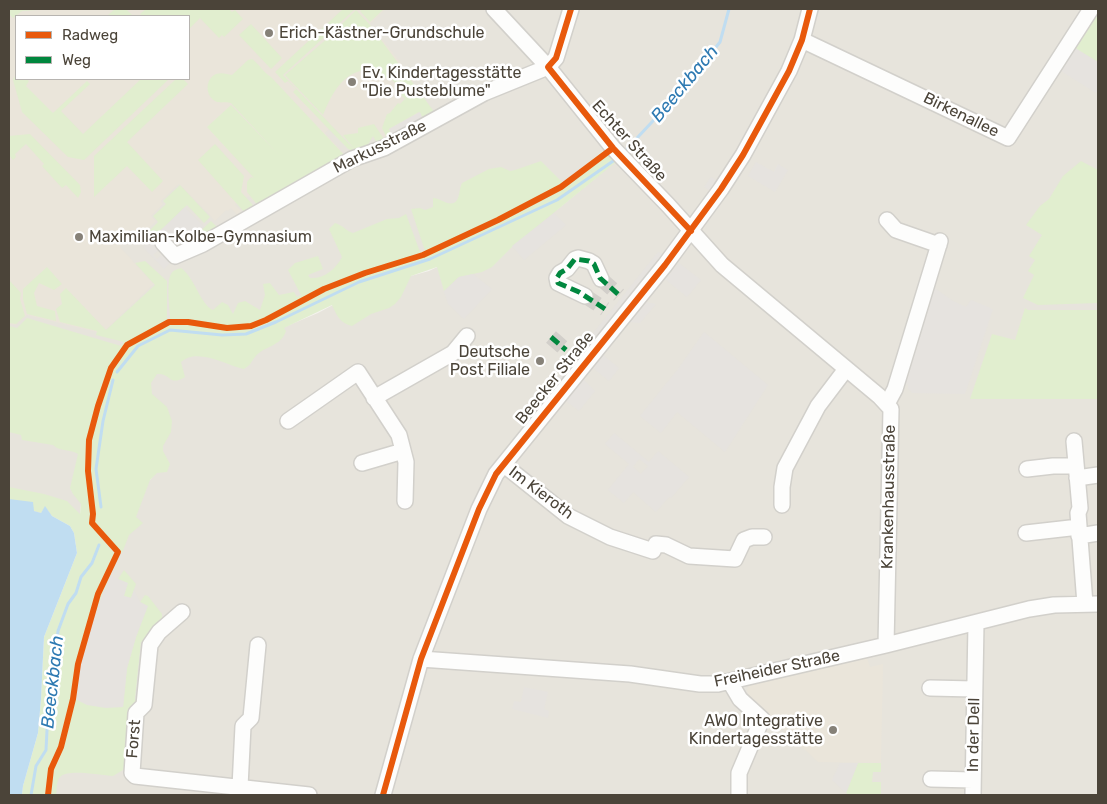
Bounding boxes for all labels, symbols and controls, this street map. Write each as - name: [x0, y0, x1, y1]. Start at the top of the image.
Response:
- legend: [15, 15, 190, 80]
- place label: Erich-Kästner-Grundschule: [279, 23, 484, 43]
- text: Radweg: [62, 26, 118, 44]
- marker: Erich-Kästner-Grundschule: [263, 27, 275, 39]
- water label: Beeckbach: [647, 41, 723, 127]
- text: Weg: [62, 51, 91, 69]
- place label: Ev. Kindertagesstätte "Die Pusteblume": [362, 63, 522, 101]
- marker: Ev. Kindertagesstätte "Die Pusteblume": [346, 76, 358, 88]
- street label: Birkenallee: [920, 88, 1002, 142]
- street label: Echter Straße: [588, 96, 670, 186]
- street label: Markusstraße: [330, 116, 430, 178]
- place label: Maximilian-Kolbe-Gymnasium: [89, 227, 312, 247]
- marker: Maximilian-Kolbe-Gymnasium: [73, 231, 85, 243]
- street label: Beecker Straße: [512, 328, 598, 428]
- place label: Deutsche Post Filiale: [450, 342, 530, 380]
- marker: Deutsche Post Filiale: [534, 355, 546, 367]
- street label: Krankenhausstraße: [878, 425, 900, 569]
- street label: Im Kieroth: [505, 462, 577, 524]
- water label: Beeckbach: [37, 634, 69, 730]
- street label: Freiheider Straße: [712, 646, 842, 692]
- street label: In der Dell: [964, 698, 984, 772]
- place label: AWO Integrative Kindertagesstätte: [689, 711, 823, 749]
- street label: Forst: [123, 719, 145, 759]
- marker: AWO Integrative Kindertagesstätte: [827, 724, 839, 736]

